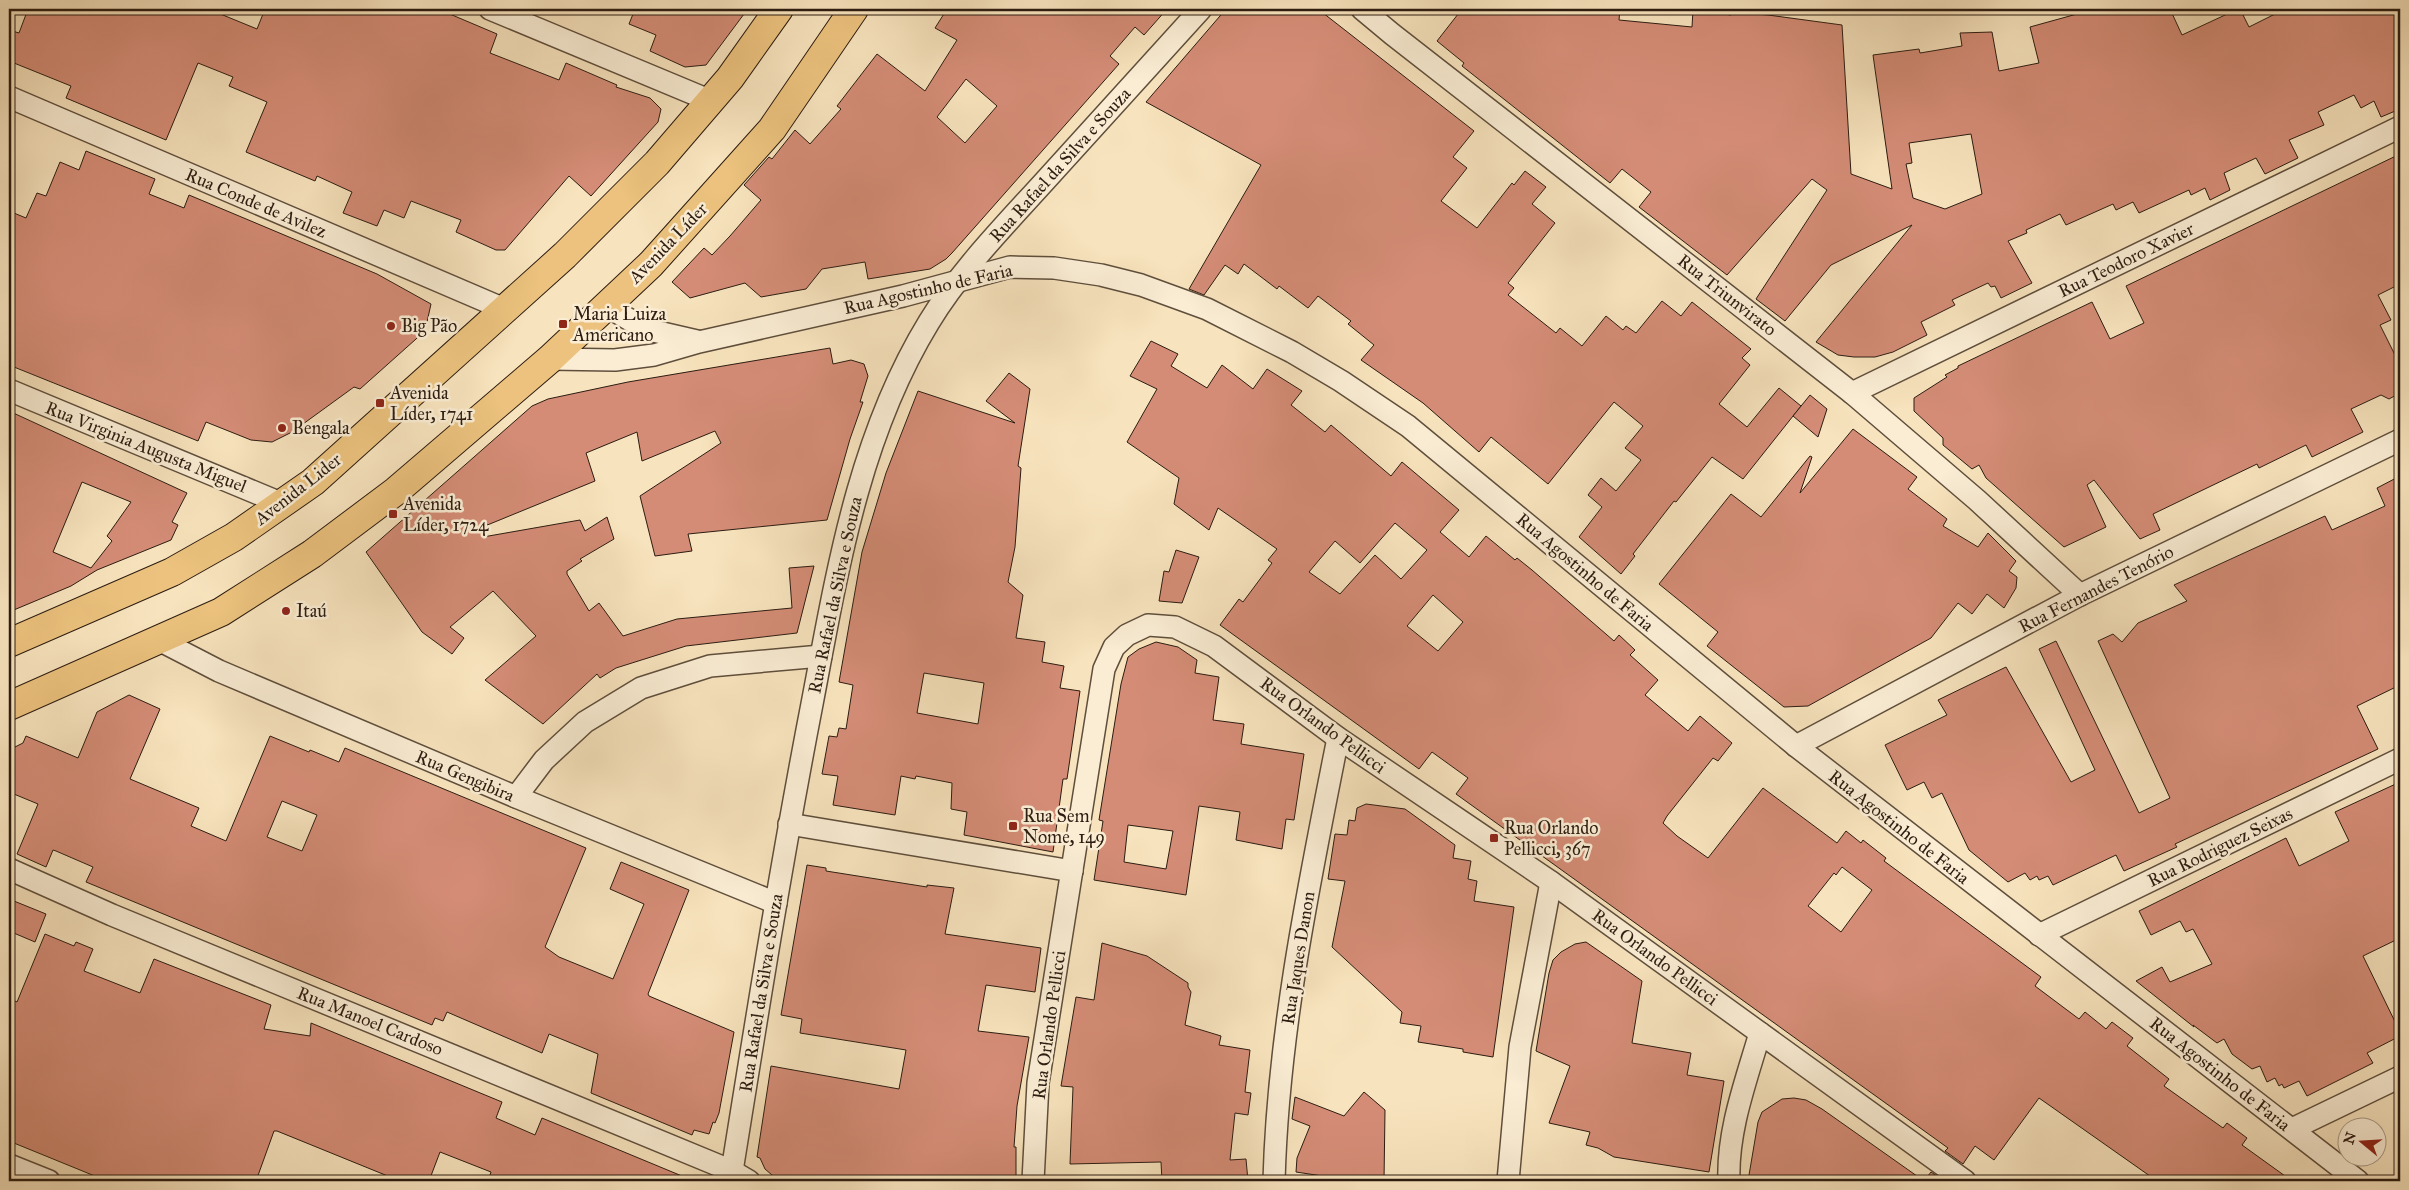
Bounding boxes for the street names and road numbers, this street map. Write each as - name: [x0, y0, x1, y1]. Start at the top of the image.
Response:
- street label: Rua Rafael da Silva e Souza: [985, 83, 1136, 247]
- street label: Rua Conde de Avilez: [182, 163, 330, 243]
- street label: Avenida Líder: [623, 198, 712, 289]
- street label: Rua Teodoro Xavier: [2055, 218, 2198, 302]
- street label: Rua Triunvirato: [1673, 249, 1781, 341]
- street label: Rua Agostinho de Faria: [841, 259, 1015, 320]
- street label: Rua Virginia Augusta Miguel: [42, 396, 250, 499]
- street label: Avenida Lider: [250, 448, 346, 530]
- street label: Rua Rafael da Silva e Souza: [803, 494, 867, 695]
- street label: Rua Agostinho de Faria: [1511, 508, 1658, 637]
- street label: Rua Fernandes Tenório: [2015, 540, 2177, 638]
- street label: Rua Orlando Pellicci: [1256, 672, 1390, 778]
- street label: Rua Gengibira: [412, 745, 518, 808]
- street label: Rua Agostinho de Faria: [1824, 765, 1974, 890]
- street label: Rua Rodriguez Seixas: [2144, 802, 2297, 893]
- street label: Rua Jaques Danon: [1277, 890, 1320, 1026]
- street label: Rua Rafael da Silva e Souza: [734, 892, 788, 1094]
- street label: Rua Orlando Pellicci: [1588, 904, 1722, 1010]
- street label: Rua Orlando Pellicci: [1028, 949, 1070, 1101]
- street label: Rua Manoel Cardoso: [294, 982, 446, 1060]
- street label: Rua Agostinho de Faria: [2145, 1012, 2295, 1137]

